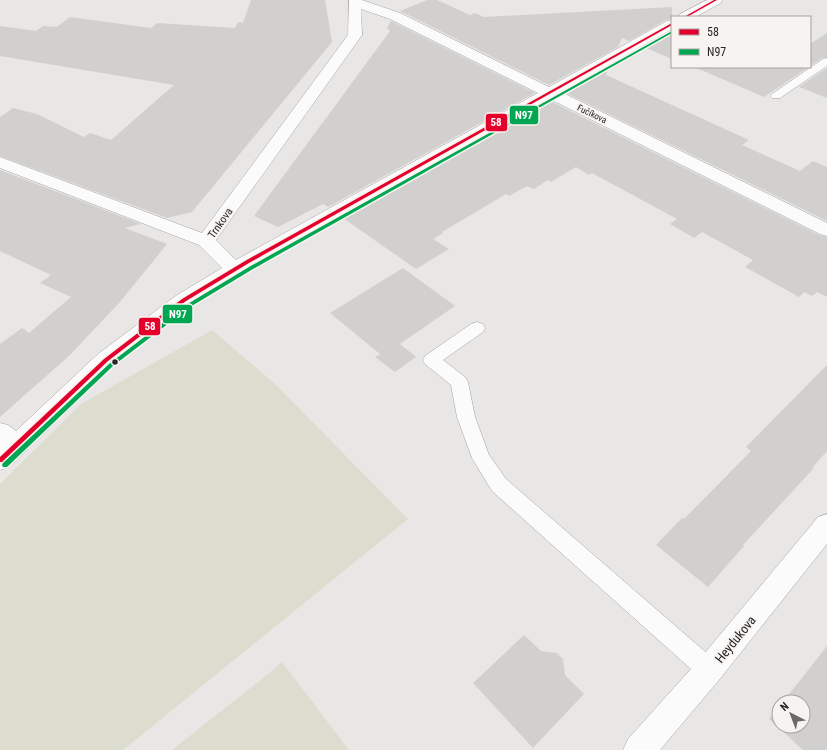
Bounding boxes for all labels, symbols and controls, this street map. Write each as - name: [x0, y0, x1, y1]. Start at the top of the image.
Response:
- legend: [671, 16, 811, 68]
- text: 58: [707, 25, 719, 39]
- text: N97: [707, 45, 726, 59]
- street label: Fučíkova: [576, 103, 608, 125]
- line badge: N97: [509, 105, 539, 125]
- text: N97: [515, 109, 533, 122]
- line badge: 58: [485, 113, 508, 132]
- text: 58: [490, 116, 502, 129]
- street label: Trnkova: [205, 206, 236, 241]
- line badge: N97: [162, 304, 193, 324]
- text: N97: [169, 308, 187, 321]
- line badge: 58: [138, 317, 161, 336]
- text: 58: [144, 320, 156, 333]
- unlabelled marker: [110, 357, 120, 367]
- street label: Heydukova: [712, 613, 759, 666]
- north arrow: [771, 694, 811, 734]
- text: N: [778, 700, 792, 714]

